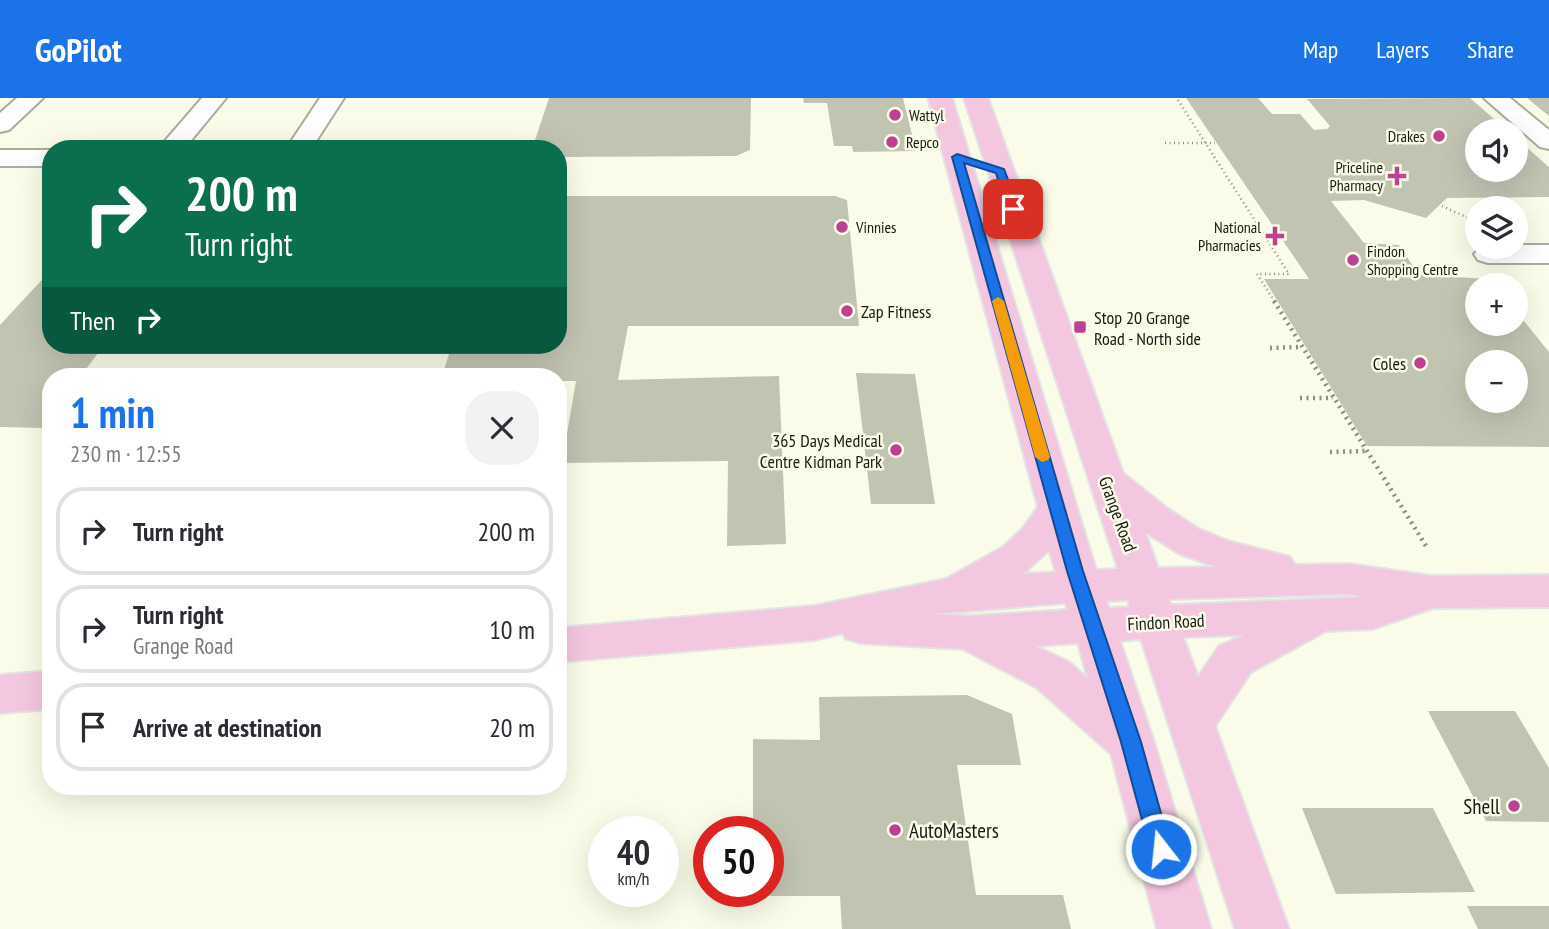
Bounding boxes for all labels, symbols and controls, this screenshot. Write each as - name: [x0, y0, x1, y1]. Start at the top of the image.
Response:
- text: GoPilot: [35, 28, 122, 71]
- text: Map: [1303, 34, 1338, 65]
- text: Layers: [1376, 34, 1429, 65]
- text: Share: [1467, 34, 1514, 65]
- place label: Wattyl: [909, 105, 944, 125]
- marker: Wattyl: [887, 107, 903, 123]
- map controls: [1465, 119, 1528, 413]
- button: sound: [1465, 119, 1528, 182]
- place label: Drakes: [1388, 126, 1425, 146]
- marker: Drakes: [1431, 128, 1447, 144]
- place label: Repco: [906, 132, 939, 152]
- marker: Repco: [884, 134, 900, 150]
- place label: Priceline Pharmacy: [1330, 157, 1383, 195]
- text: 200 m: [185, 161, 298, 225]
- icon: right: [70, 168, 161, 259]
- marker: Priceline Pharmacy: [1389, 168, 1405, 184]
- pin: [983, 179, 1043, 239]
- icon: arrive: [994, 190, 1032, 228]
- button: layers: [1465, 196, 1528, 259]
- place label: Vinnies: [855, 217, 896, 237]
- place label: National Pharmacies: [1198, 217, 1261, 255]
- marker: Vinnies: [834, 219, 850, 235]
- text: Turn right: [185, 223, 293, 265]
- marker: National Pharmacies: [1267, 228, 1283, 244]
- place label: Findon Shopping Centre: [1367, 241, 1458, 279]
- marker: Findon Shopping Centre: [1345, 252, 1361, 268]
- button: +: [1465, 273, 1528, 336]
- place label: Zap Fitness: [861, 300, 931, 323]
- icon: right: [129, 301, 167, 339]
- marker: Zap Fitness: [839, 303, 855, 319]
- text: Then: [70, 304, 115, 337]
- place label: Stop 20 Grange Road - North side: [1094, 306, 1201, 350]
- marker: Stop 20 Grange Road - North side: [1072, 319, 1088, 335]
- button: −: [1465, 350, 1528, 413]
- place label: Coles: [1373, 352, 1406, 375]
- marker: Coles: [1412, 355, 1428, 371]
- text: 1 min: [70, 385, 155, 440]
- button: close: [465, 391, 539, 465]
- place label: 365 Days Medical Centre Kidman Park: [760, 429, 883, 473]
- text: 230 m · 12:55: [70, 439, 182, 468]
- marker: 365 Days Medical Centre Kidman Park: [888, 442, 904, 458]
- street label: Grange Road: [1094, 473, 1142, 555]
- icon: right: [74, 512, 112, 550]
- text: Turn right: [133, 515, 224, 548]
- text: 200 m: [477, 515, 535, 548]
- text: Turn right: [133, 598, 224, 631]
- street label: Findon Road: [1127, 608, 1205, 636]
- icon: right: [74, 610, 112, 648]
- text: 10 m: [489, 613, 535, 646]
- text: Grange Road: [133, 631, 233, 660]
- icon: arrive: [74, 708, 112, 746]
- text: Arrive at destination: [133, 711, 322, 744]
- text: 20 m: [489, 711, 535, 744]
- place label: Shell: [1463, 793, 1500, 820]
- marker: Shell: [1506, 798, 1522, 814]
- position arrow: [1124, 812, 1198, 886]
- speed limit sign: 50: [693, 816, 784, 907]
- place label: AutoMasters: [909, 817, 999, 844]
- marker: AutoMasters: [887, 822, 903, 838]
- text: 40: [617, 829, 650, 875]
- text: km/h: [618, 867, 649, 890]

